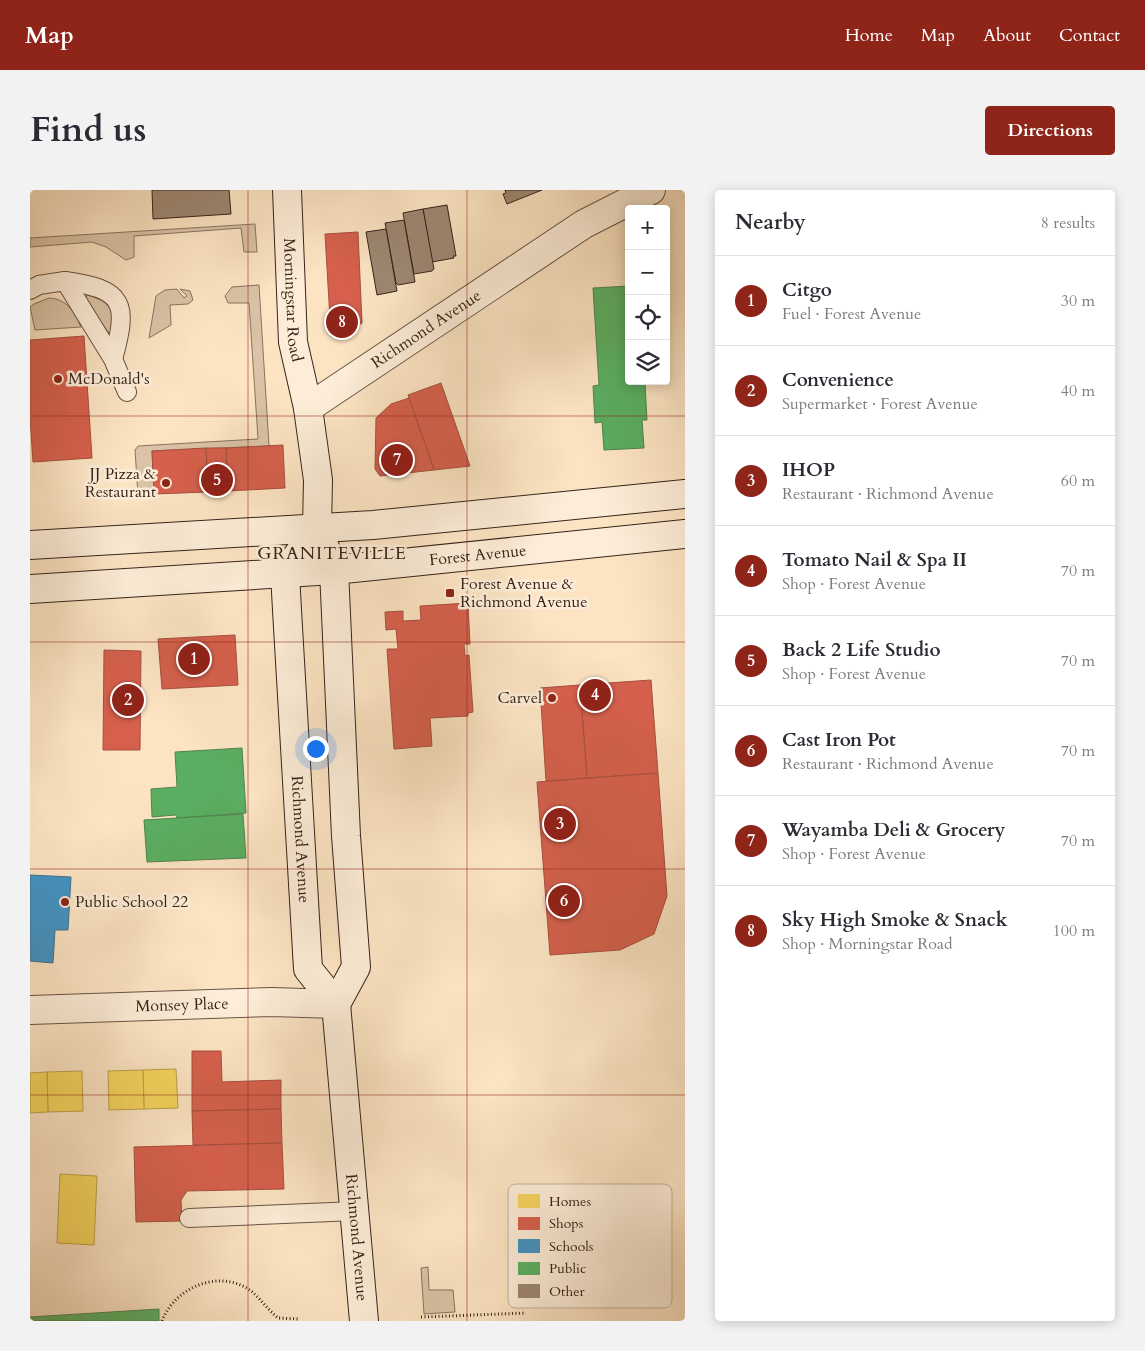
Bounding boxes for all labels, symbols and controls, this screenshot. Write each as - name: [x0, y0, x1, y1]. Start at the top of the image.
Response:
- text: Map: [25, 19, 74, 52]
- text: Home: [845, 23, 893, 48]
- text: Map: [921, 23, 955, 48]
- text: About: [983, 23, 1031, 48]
- text: Contact: [1059, 23, 1120, 48]
- text: Find us: [30, 106, 146, 154]
- button: Directions: [985, 106, 1115, 155]
- map controls: [625, 205, 670, 385]
- button: +: [625, 205, 670, 250]
- text: Nearby: [735, 208, 806, 237]
- text: 8 results: [1041, 212, 1095, 234]
- street label: Morningstar Road: [278, 238, 308, 364]
- button: −: [625, 250, 670, 295]
- text: Citgo: [782, 277, 832, 303]
- street label: Richmond Avenue: [367, 285, 485, 374]
- text: 1: [747, 290, 755, 312]
- text: 30 m: [1061, 290, 1095, 312]
- button: locate: [625, 295, 670, 340]
- pin: 8: [326, 303, 358, 341]
- text: Fuel · Forest Avenue: [782, 303, 921, 325]
- button: layers: [625, 340, 670, 385]
- text: Convenience: [782, 367, 894, 393]
- place label: McDonald's: [68, 368, 150, 390]
- marker: McDonald's: [52, 373, 64, 385]
- text: 2: [747, 380, 755, 402]
- text: 40 m: [1061, 380, 1095, 402]
- text: Supermarket · Forest Avenue: [782, 393, 978, 415]
- pin: 7: [381, 441, 413, 479]
- text: IHOP: [782, 457, 835, 483]
- pin: 5: [201, 461, 233, 499]
- place label: JJ Pizza & Restaurant: [85, 463, 156, 503]
- text: 3: [747, 470, 755, 492]
- text: 60 m: [1061, 470, 1095, 492]
- marker: JJ Pizza & Restaurant: [160, 477, 172, 489]
- text: Restaurant · Richmond Avenue: [782, 483, 994, 505]
- street label: Forest Avenue: [428, 539, 527, 571]
- district label: GRANITEVILLE: [257, 541, 407, 566]
- text: Tomato Nail & Spa II: [782, 547, 967, 573]
- text: 4: [747, 560, 755, 582]
- text: 70 m: [1061, 560, 1095, 582]
- place label: Forest Avenue & Richmond Avenue: [460, 573, 588, 613]
- text: Shop · Forest Avenue: [782, 573, 926, 595]
- marker: Forest Avenue & Richmond Avenue: [444, 587, 456, 599]
- text: Back 2 Life Studio: [782, 637, 941, 663]
- pin: 1: [178, 640, 210, 678]
- text: 5: [747, 650, 755, 672]
- text: 70 m: [1061, 650, 1095, 672]
- text: Shop · Forest Avenue: [782, 663, 926, 685]
- pin: 4: [579, 676, 611, 714]
- pin: 2: [112, 681, 144, 719]
- place label: Carvel: [498, 687, 542, 709]
- marker: Carvel: [546, 692, 558, 704]
- text: Cast Iron Pot: [782, 727, 896, 753]
- your location: [303, 736, 329, 762]
- text: 6: [747, 740, 755, 762]
- text: 70 m: [1061, 740, 1095, 762]
- text: Restaurant · Richmond Avenue: [782, 753, 994, 775]
- street label: Richmond Avenue: [286, 775, 315, 904]
- pin: 3: [544, 805, 576, 843]
- text: Wayamba Deli & Grocery: [782, 817, 1005, 843]
- text: 7: [747, 830, 755, 852]
- text: 70 m: [1061, 830, 1095, 852]
- text: Shop · Forest Avenue: [782, 843, 926, 865]
- pin: 6: [548, 882, 580, 920]
- place label: Public School 22: [75, 891, 188, 913]
- marker: Public School 22: [59, 896, 71, 908]
- text: Sky High Smoke & Snack: [782, 907, 1008, 933]
- text: 8: [747, 920, 755, 942]
- text: 100 m: [1053, 920, 1095, 942]
- text: Shop · Morningstar Road: [782, 933, 952, 955]
- street label: Monsey Place: [135, 992, 229, 1018]
- street label: Richmond Avenue: [340, 1173, 373, 1302]
- legend: [508, 1184, 672, 1308]
- text: Homes: [549, 1192, 591, 1211]
- text: Shops: [549, 1214, 584, 1233]
- text: Schools: [549, 1237, 594, 1256]
- text: Public: [549, 1259, 586, 1278]
- text: Other: [549, 1282, 586, 1301]

